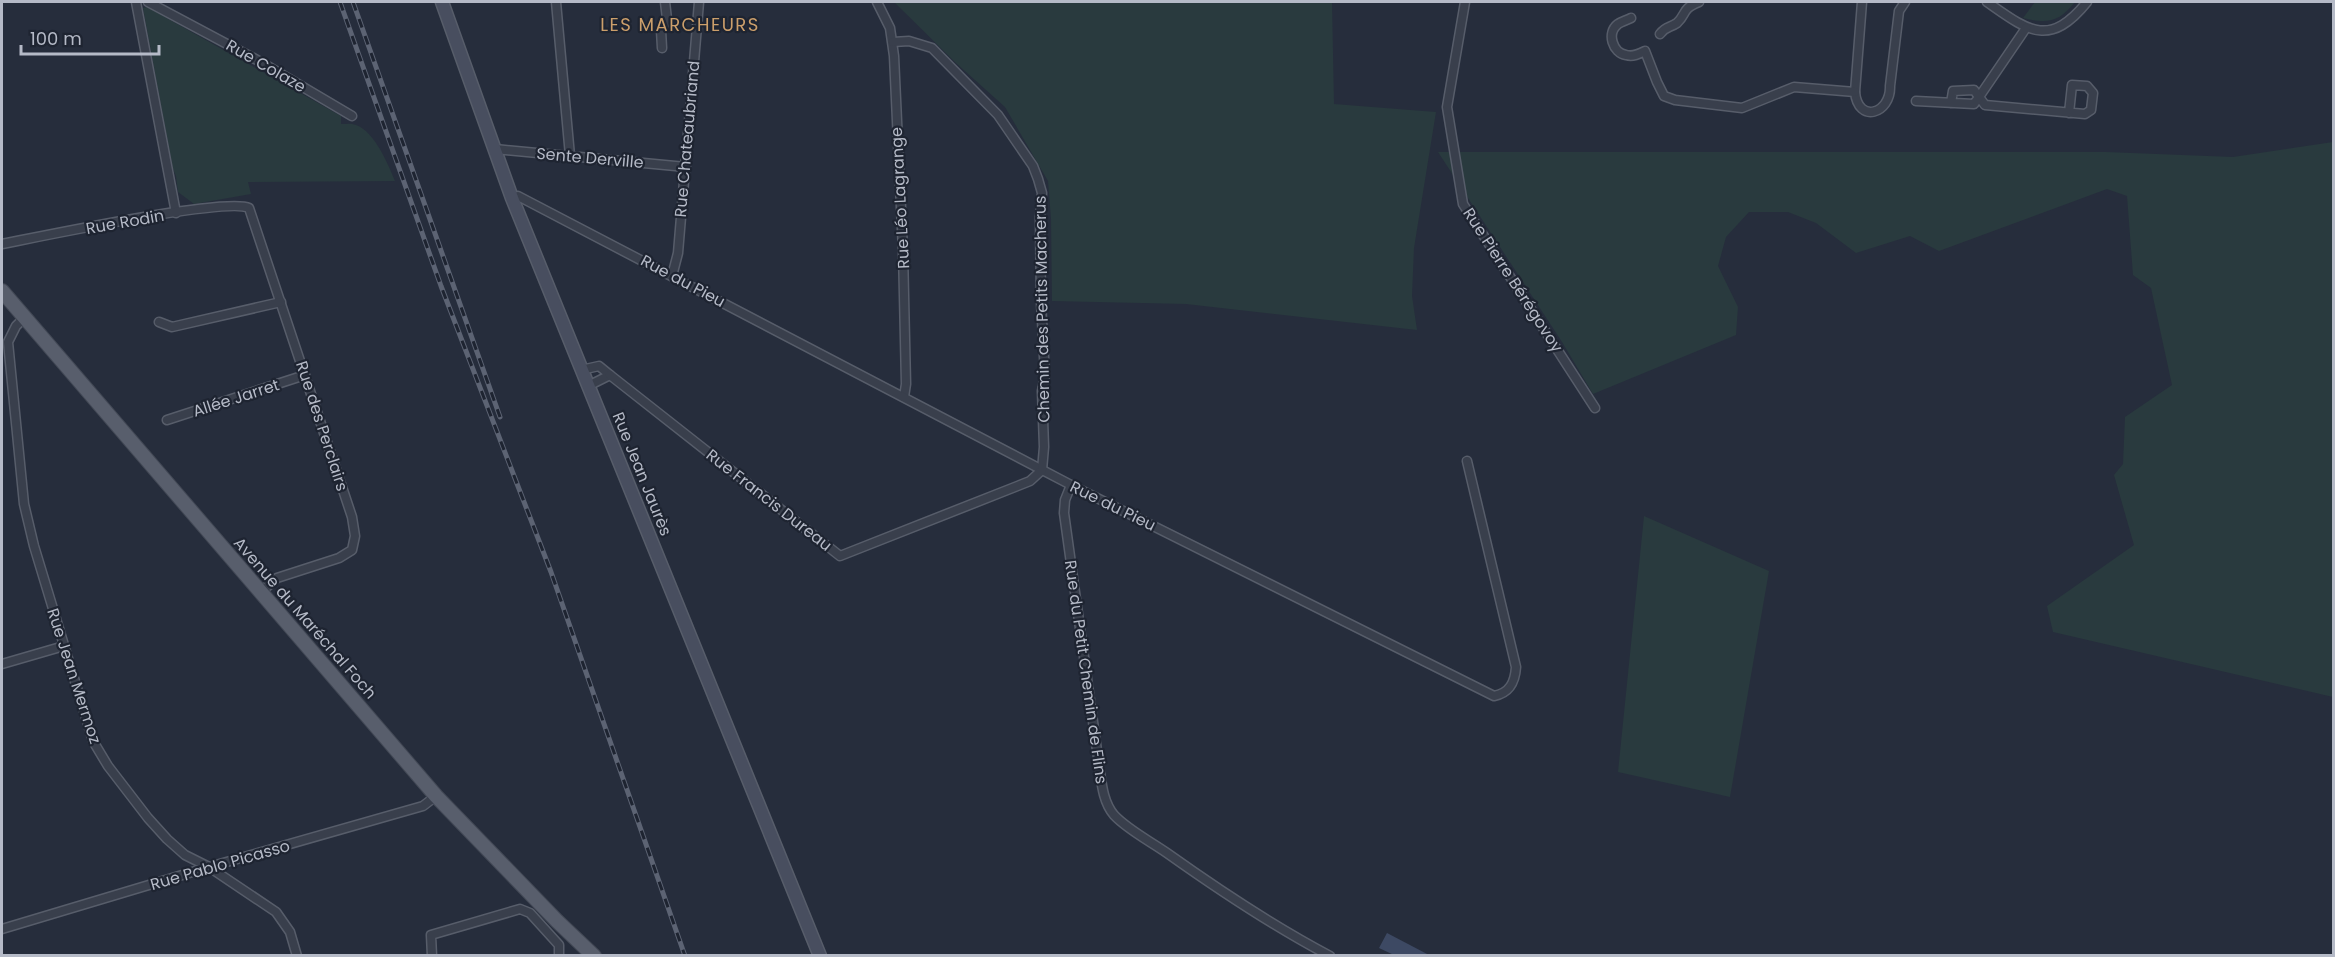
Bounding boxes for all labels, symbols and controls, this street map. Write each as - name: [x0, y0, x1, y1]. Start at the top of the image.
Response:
- district label: LES MARCHEURS: [600, 12, 760, 37]
- scale bar: [21, 18, 159, 56]
- text: 100 m: [30, 26, 82, 51]
- street label: Rue Colaze: [222, 34, 310, 98]
- street label: Rue Chateaubriand: [669, 60, 705, 218]
- street label: Rue Léo Lagrange: [885, 127, 915, 269]
- street label: Sente Derville: [535, 142, 645, 174]
- street label: Chemin des Petits Macherus: [1029, 195, 1055, 423]
- street label: Rue Pierre Bérégovoy: [1458, 203, 1568, 357]
- street label: Rue Rodin: [84, 204, 166, 240]
- street label: Rue du Pieu: [637, 249, 729, 313]
- street label: Rue des Perclairs: [290, 358, 354, 494]
- street label: Allée Jarret: [190, 373, 282, 423]
- street label: Rue Jean Jaurès: [607, 409, 677, 539]
- street label: Rue Francis Dureau: [701, 444, 837, 556]
- street label: Rue du Pieu: [1066, 475, 1160, 537]
- street label: Avenue du Maréchal Foch: [228, 532, 382, 704]
- street label: Rue du Petit Chemin de Flins: [1059, 559, 1113, 785]
- street label: Rue Jean Mermoz: [41, 605, 107, 747]
- street label: Rue Pablo Picasso: [148, 834, 292, 896]

